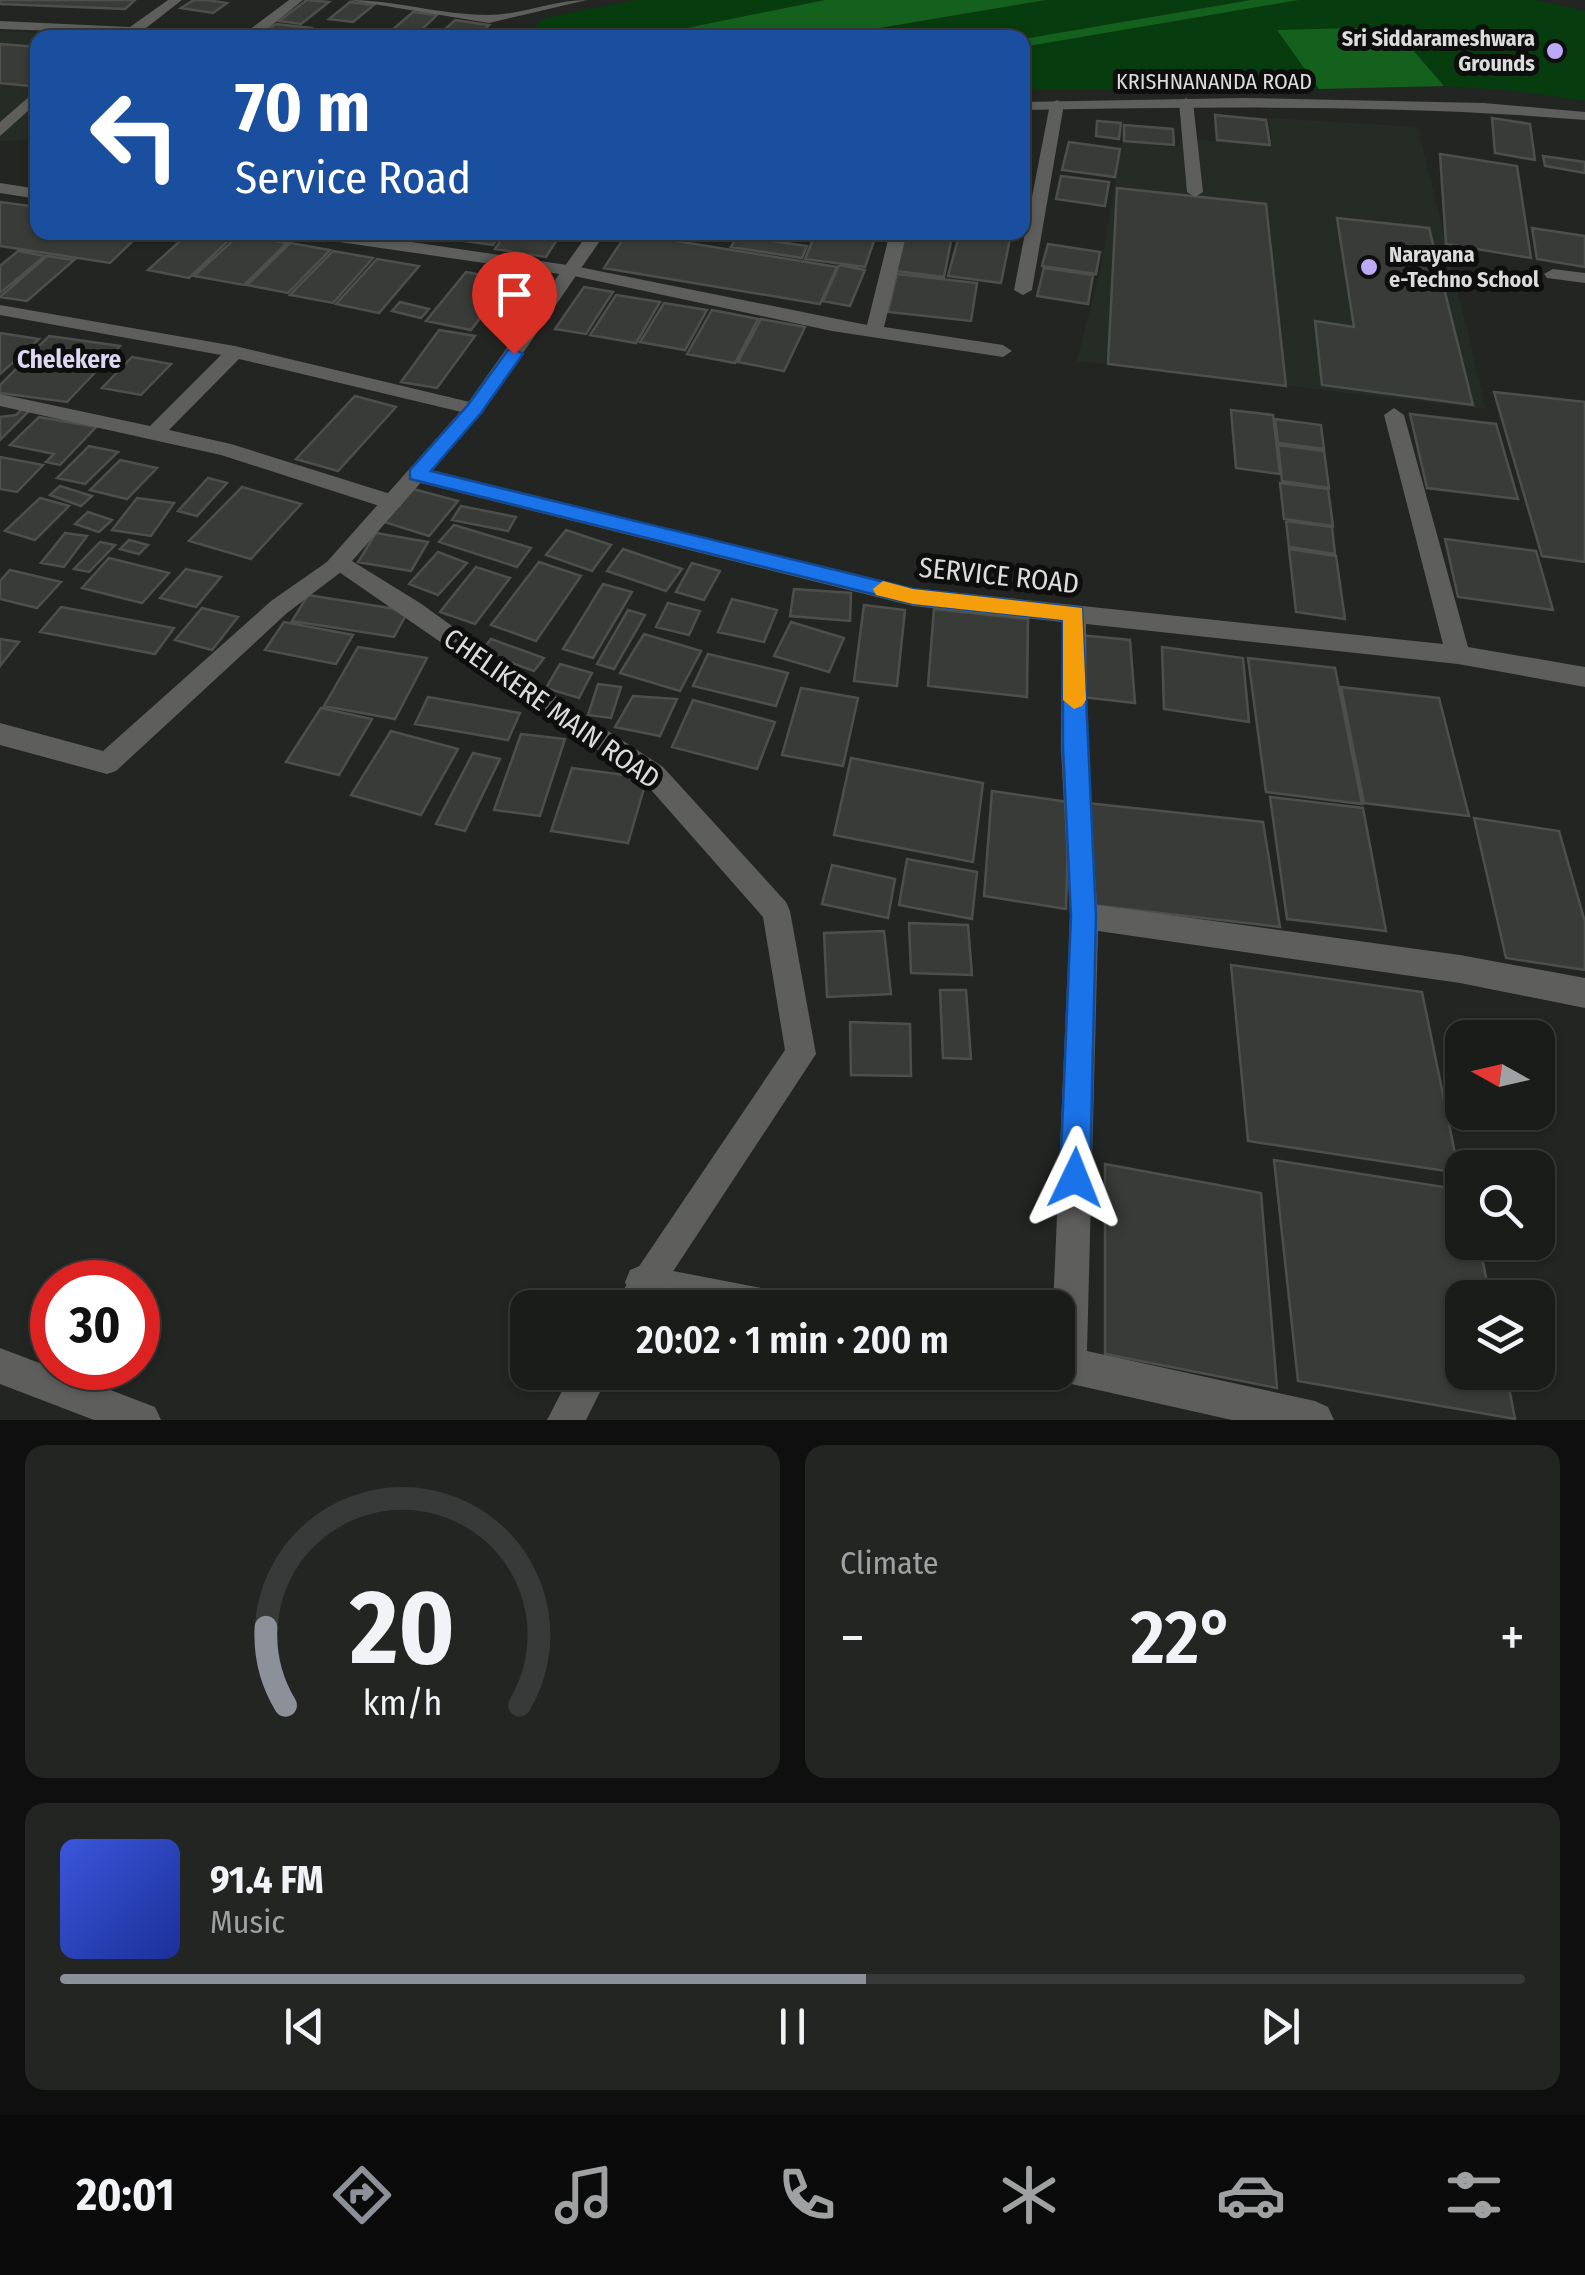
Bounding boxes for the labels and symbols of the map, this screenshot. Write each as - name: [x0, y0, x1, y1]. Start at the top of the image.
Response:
- place label: Sri Siddarameshwara Grounds: [1342, 25, 1535, 77]
- marker: Sri Siddarameshwara Grounds: [1544, 40, 1566, 62]
- street label: KRISHNANANDA ROAD: [1116, 68, 1312, 95]
- place label: Narayana e-Techno School: [1389, 241, 1540, 293]
- pin: [472, 252, 557, 355]
- marker: Narayana e-Techno School: [1358, 256, 1380, 278]
- district label: Chelekere: [17, 345, 121, 375]
- street label: SERVICE ROAD: [917, 551, 1081, 600]
- street label: CHELIKERE MAIN ROAD: [437, 622, 666, 795]
- north arrow: [1445, 1020, 1555, 1130]
- position arrow: [1023, 1126, 1127, 1230]
- speed limit sign: 30: [30, 1260, 160, 1390]

